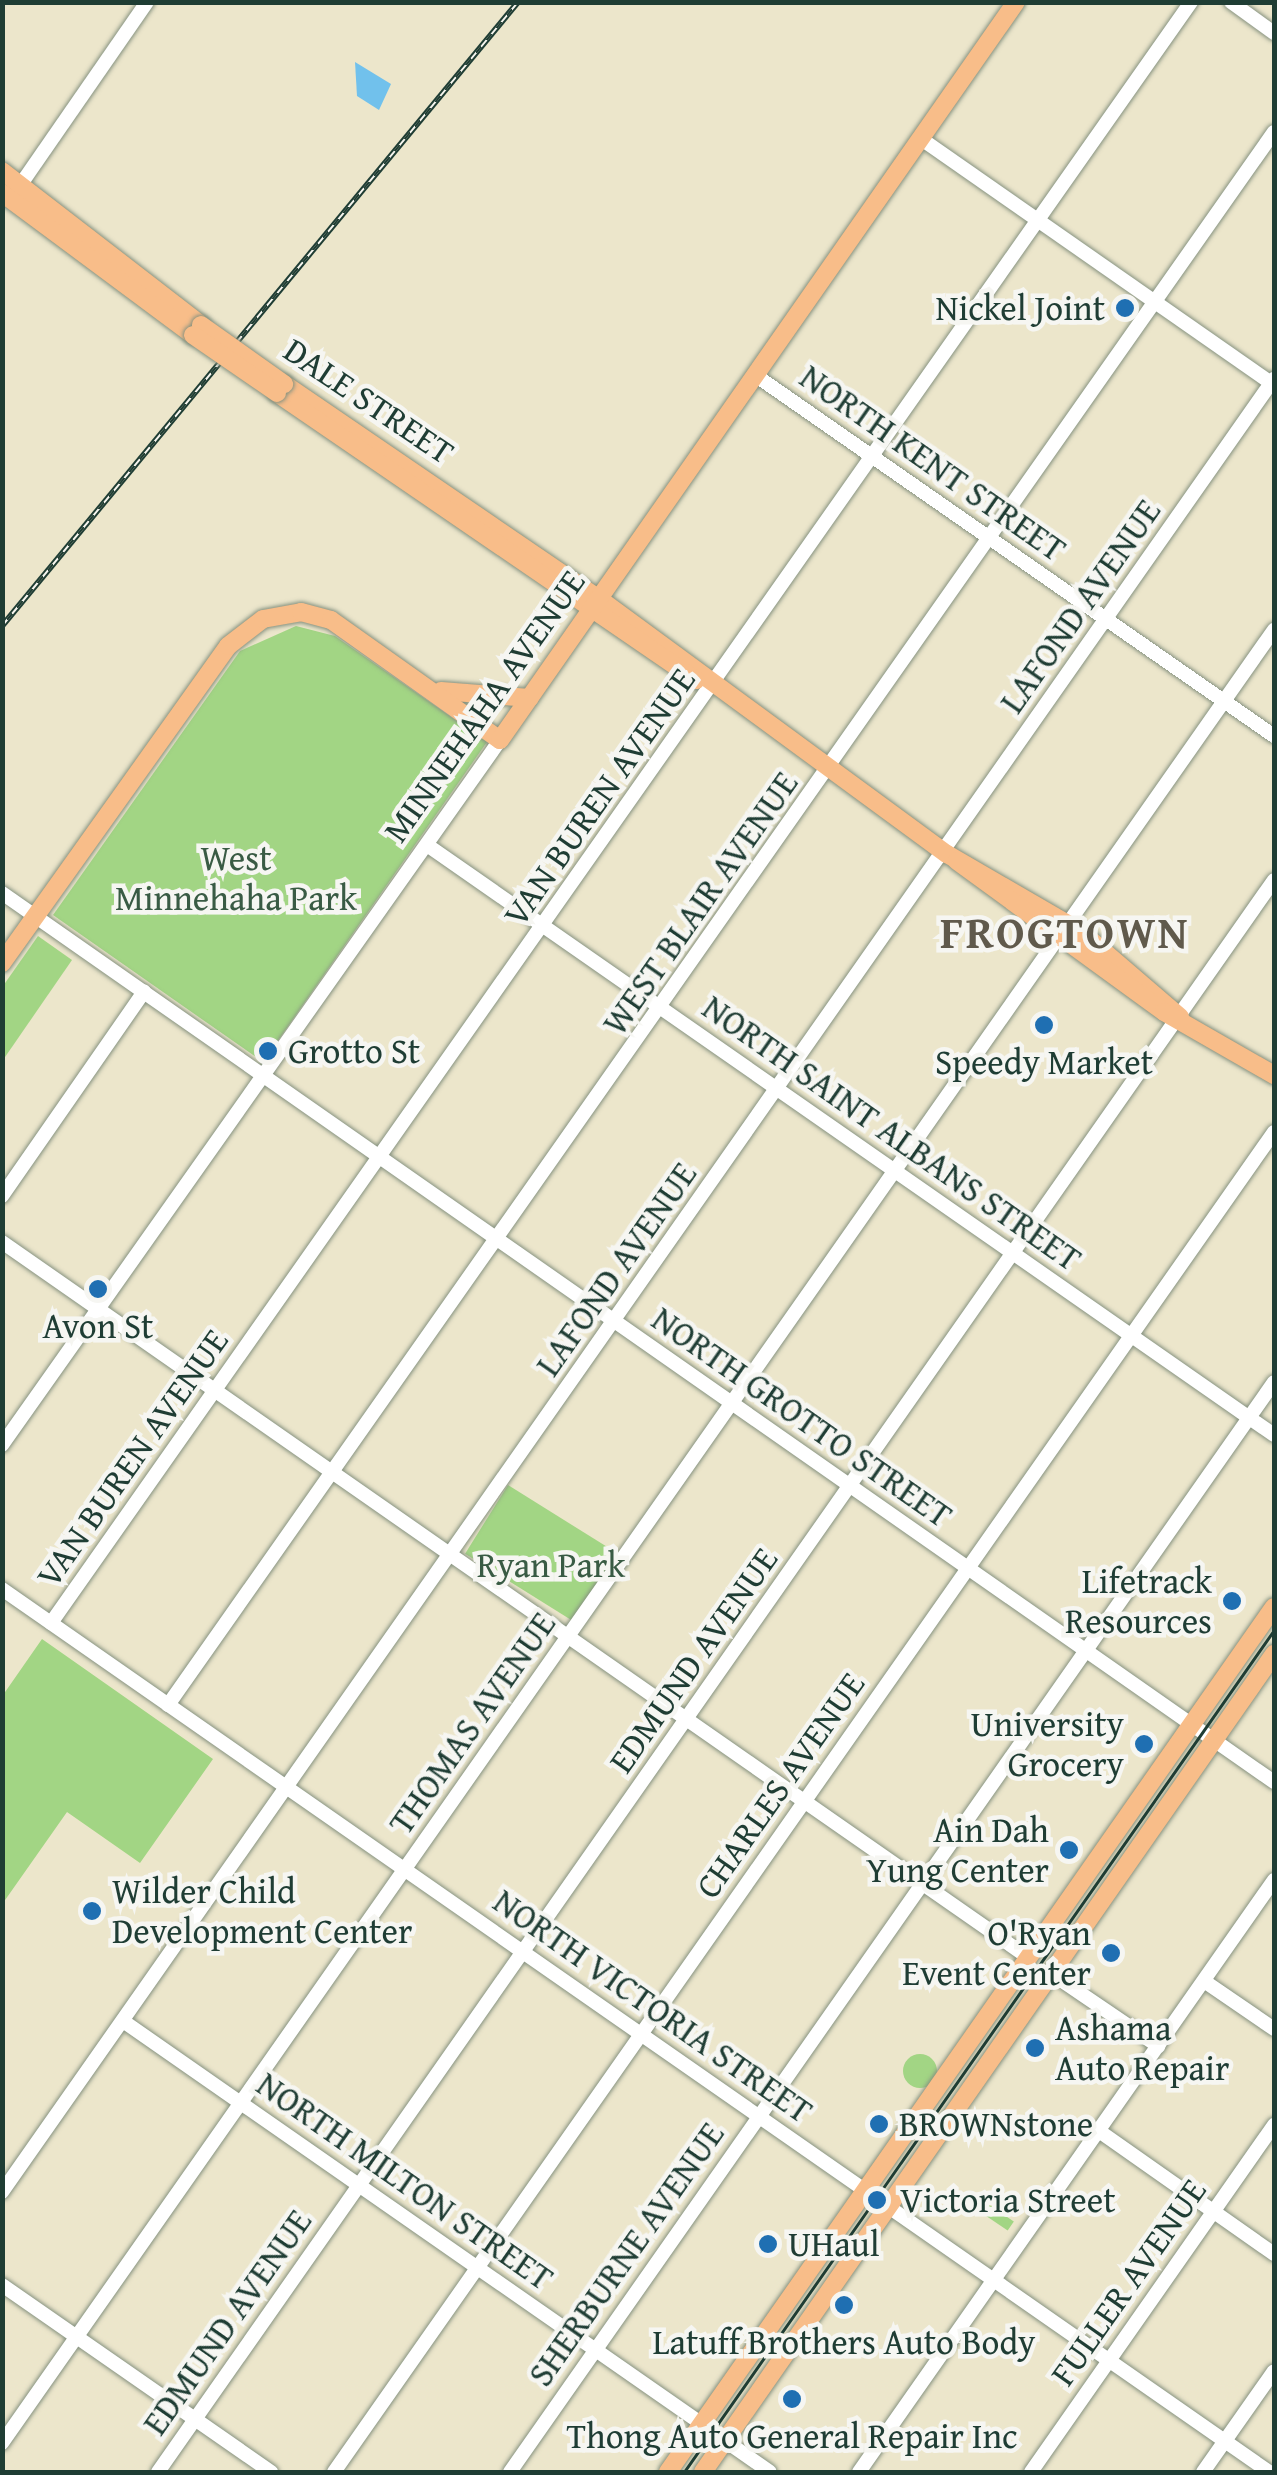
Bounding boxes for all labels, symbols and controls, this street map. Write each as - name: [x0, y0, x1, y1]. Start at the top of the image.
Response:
- place label: Nickel Joint: [936, 287, 1105, 329]
- marker: Nickel Joint: [1114, 297, 1136, 319]
- street label: DALE STREET: [276, 329, 462, 473]
- street label: NORTH KENT STREET: [792, 356, 1074, 570]
- street label: LAFOND AVENUE: [991, 491, 1169, 721]
- street label: MINNEHAHA AVENUE: [374, 562, 594, 850]
- street label: VAN BUREN AVENUE: [494, 660, 704, 934]
- street label: WEST BLAIR AVENUE: [593, 763, 807, 1043]
- park label: West Minnehaha Park: [115, 837, 357, 919]
- district label: FROGTOWN: [940, 905, 1190, 959]
- street label: NORTH SAINT ALBANS STREET: [695, 986, 1089, 1280]
- marker: Speedy Market: [1033, 1014, 1055, 1036]
- place label: Grotto St: [288, 1030, 420, 1072]
- marker: Grotto St: [257, 1040, 279, 1062]
- place label: Speedy Market: [935, 1041, 1153, 1083]
- street label: LAFOND AVENUE: [527, 1154, 705, 1384]
- marker: Avon St: [87, 1278, 109, 1300]
- street label: NORTH GROTTO STREET: [644, 1298, 960, 1536]
- place label: Avon St: [43, 1305, 153, 1347]
- street label: VAN BUREN AVENUE: [27, 1321, 237, 1595]
- street label: EDMUND AVENUE: [600, 1539, 786, 1781]
- park label: Ryan Park: [477, 1544, 625, 1586]
- place label: Lifetrack Resources: [1065, 1560, 1212, 1642]
- marker: Lifetrack Resources: [1221, 1590, 1243, 1612]
- street label: THOMAS AVENUE: [380, 1604, 564, 1842]
- street label: CHARLES AVENUE: [687, 1664, 873, 1906]
- place label: University Grocery: [971, 1703, 1124, 1785]
- marker: University Grocery: [1133, 1733, 1155, 1755]
- place label: Ain Dah Yung Center: [866, 1809, 1049, 1891]
- marker: Ain Dah Yung Center: [1058, 1839, 1080, 1861]
- place label: Wilder Child Development Center: [112, 1870, 412, 1952]
- street label: NORTH VICTORIA STREET: [486, 1880, 820, 2132]
- marker: Wilder Child Development Center: [81, 1900, 103, 1922]
- place label: O'Ryan Event Center: [902, 1912, 1091, 1994]
- marker: O'Ryan Event Center: [1100, 1942, 1122, 1964]
- place label: Ashama Auto Repair: [1055, 2007, 1229, 2089]
- marker: Ashama Auto Repair: [1024, 2037, 1046, 2059]
- street label: NORTH MILTON STREET: [249, 2063, 561, 2299]
- place label: BROWNstone: [899, 2103, 1093, 2145]
- marker: BROWNstone: [868, 2113, 890, 2135]
- street label: SHERBURNE AVENUE: [519, 2114, 733, 2394]
- street label: FULLER AVENUE: [1041, 2171, 1215, 2393]
- place label: Victoria Street: [900, 2179, 1116, 2221]
- marker: Victoria Street: [864, 2187, 890, 2213]
- street label: EDMUND AVENUE: [134, 2201, 320, 2443]
- place label: UHaul: [788, 2223, 880, 2265]
- marker: UHaul: [757, 2233, 779, 2255]
- marker: Latuff Brothers Auto Body: [833, 2294, 855, 2316]
- place label: Latuff Brothers Auto Body: [653, 2321, 1035, 2363]
- marker: Thong Auto General Repair Inc: [781, 2388, 803, 2410]
- place label: Thong Auto General Repair Inc: [566, 2415, 1018, 2457]

